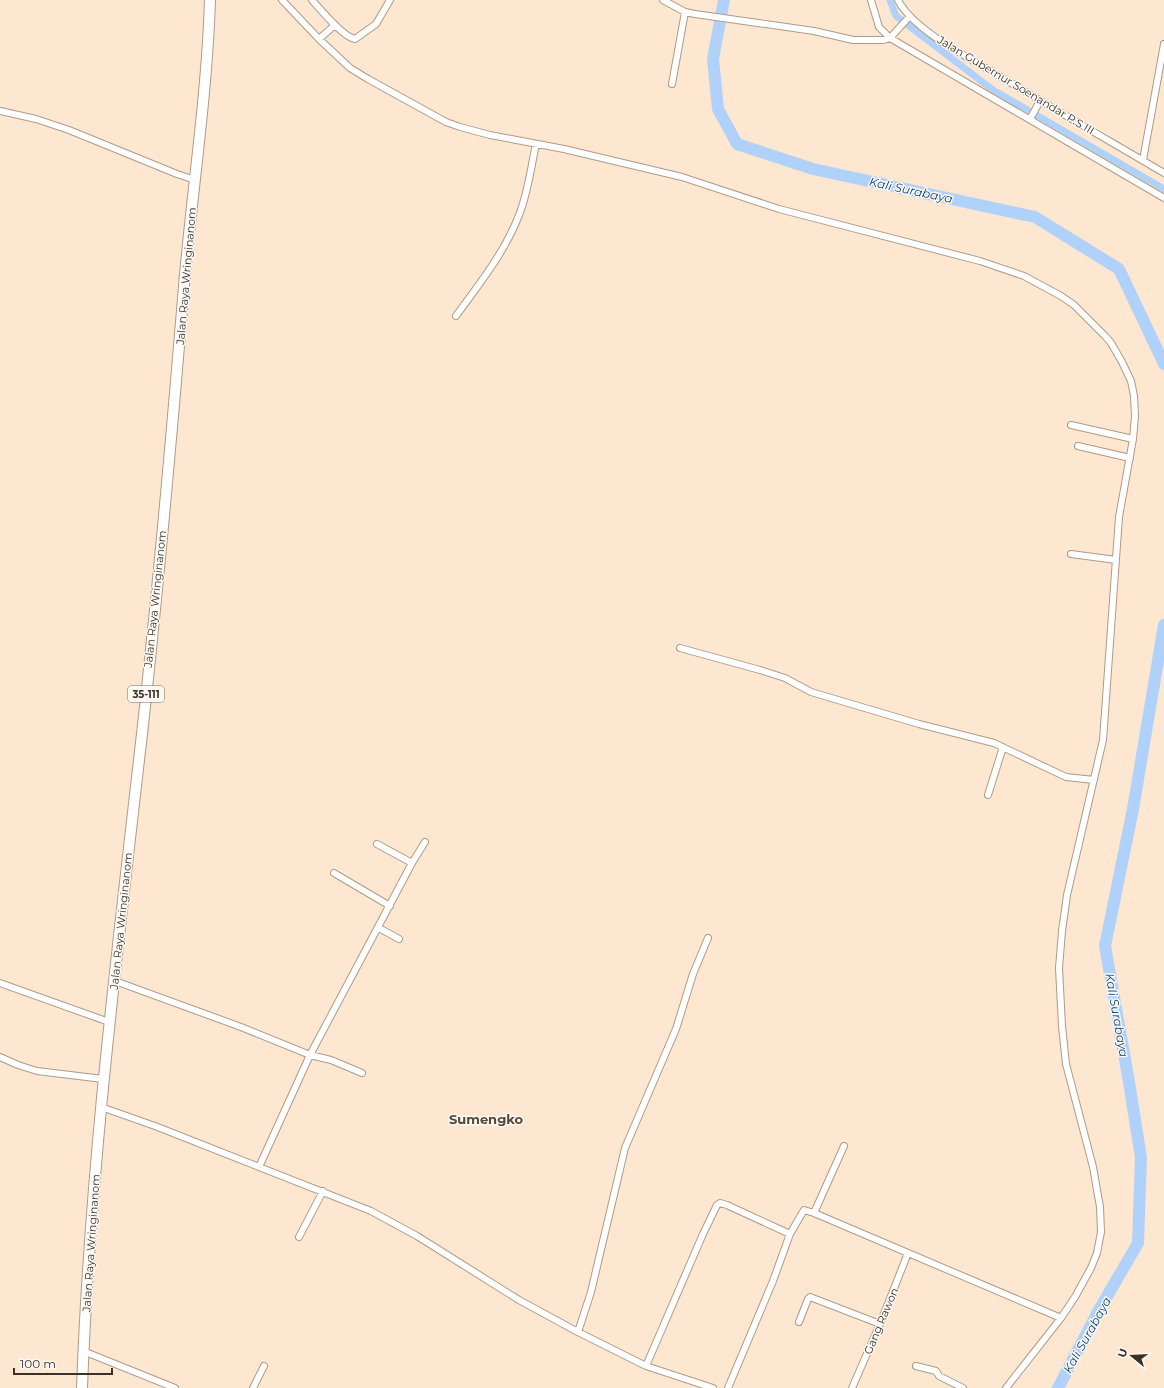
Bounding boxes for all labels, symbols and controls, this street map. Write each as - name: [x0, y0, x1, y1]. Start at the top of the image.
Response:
- street label: Jalan Gubernur Soenandar P.S III: [934, 32, 1097, 138]
- water label: Kali Surabaya: [868, 174, 954, 206]
- street label: Jalan Raya Wringinanom: [173, 207, 199, 346]
- street label: Jalan Raya Wringinanom: [141, 530, 169, 669]
- road number: 35-111: [128, 686, 164, 702]
- street label: Jalan Raya Wringinanom: [107, 852, 135, 991]
- water label: Kali Surabaya: [1102, 972, 1132, 1058]
- district label: Sumengko: [449, 1111, 523, 1127]
- street label: Jalan Raya Wringinanom: [79, 1174, 103, 1313]
- street label: Gang Rawon: [861, 1286, 901, 1356]
- water label: Kali Surabaya: [1060, 1294, 1114, 1376]
- north arrow: [1112, 1336, 1152, 1376]
- text: U: [1114, 1347, 1130, 1359]
- scale bar: [14, 1350, 112, 1376]
- text: 100 m: [20, 1356, 56, 1371]

